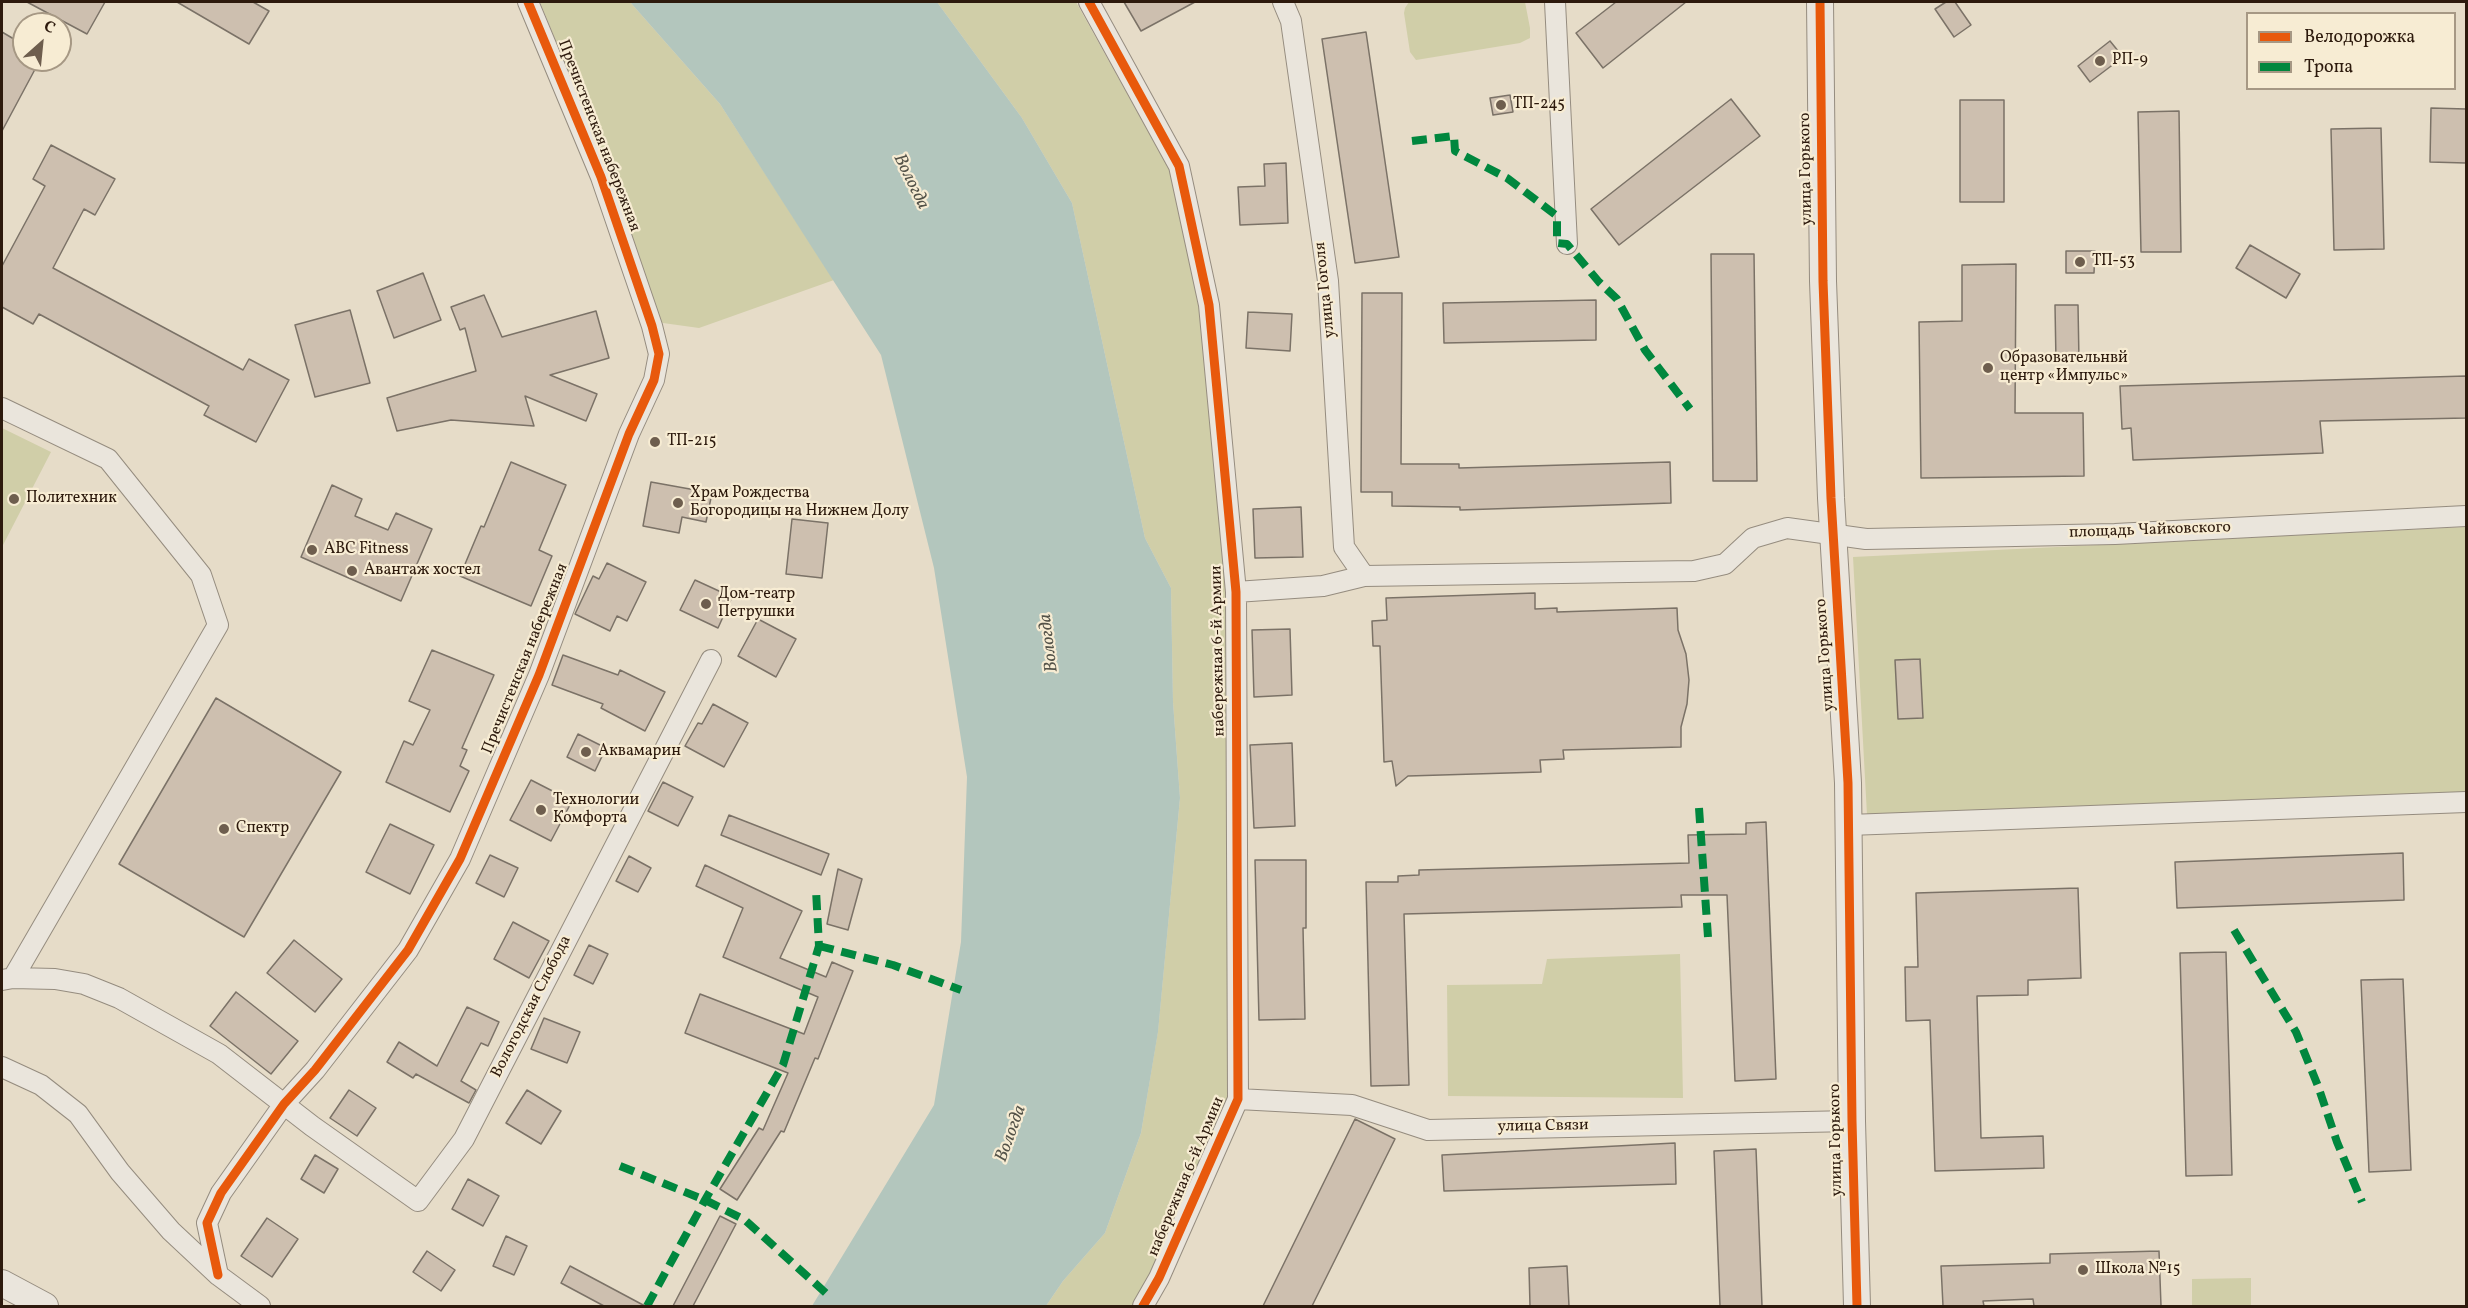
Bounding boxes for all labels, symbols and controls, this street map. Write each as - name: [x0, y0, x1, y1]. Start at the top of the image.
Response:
- north arrow: [12, 12, 72, 72]
- legend: [2246, 12, 2456, 90]
- text: С: [40, 16, 59, 40]
- text: Велодорожка: [2304, 25, 2415, 50]
- street label: Пречистенская набережная: [552, 37, 644, 235]
- place label: РП-9: [2112, 51, 2148, 71]
- marker: РП-9: [2093, 54, 2107, 68]
- text: Тропа: [2304, 55, 2353, 80]
- place label: ТП-245: [1513, 95, 1565, 115]
- marker: ТП-245: [1494, 98, 1508, 112]
- street label: улица Горького: [1796, 112, 1818, 226]
- water label: Вологда: [887, 151, 933, 213]
- street label: улица Гоголя: [1311, 241, 1341, 339]
- place label: ТП-53: [2092, 252, 2135, 272]
- marker: ТП-53: [2073, 255, 2087, 269]
- place label: Образовательнвй центр «Импульс»: [2000, 349, 2128, 387]
- marker: Образовательнвй центр «Импульс»: [1981, 361, 1995, 375]
- place label: ТП-215: [667, 432, 717, 452]
- marker: ТП-215: [648, 435, 662, 449]
- place label: Храм Рождества Богородицы на Нижнем Долу: [690, 484, 909, 522]
- place label: Политехник: [26, 489, 117, 509]
- marker: Политехник: [7, 492, 21, 506]
- marker: Храм Рождества Богородицы на Нижнем Долу: [671, 496, 685, 510]
- street label: площадь Чайковского: [2069, 519, 2231, 543]
- place label: ABC Fitness: [324, 540, 409, 560]
- marker: ABC Fitness: [305, 543, 319, 557]
- place label: Авантаж хостел: [364, 561, 481, 581]
- street label: Пречистенская набережная: [479, 561, 573, 757]
- marker: Авантаж хостел: [345, 564, 359, 578]
- street label: набережная 6-й Армии: [1208, 565, 1230, 737]
- place label: Дом-театр Петрушки: [718, 585, 795, 623]
- marker: Дом-театр Петрушки: [699, 597, 713, 611]
- street label: улица Горького: [1812, 598, 1840, 712]
- water label: Вологда: [1036, 612, 1064, 674]
- place label: Аквамарин: [598, 742, 681, 762]
- marker: Аквамарин: [579, 745, 593, 759]
- place label: Технологии Комфорта: [553, 791, 639, 829]
- marker: Технологии Комфорта: [534, 803, 548, 817]
- place label: Спектр: [236, 819, 289, 839]
- marker: Спектр: [217, 822, 231, 836]
- street label: Вологодская Слобода: [488, 933, 576, 1081]
- street label: улица Горького: [1826, 1083, 1848, 1197]
- street label: набережная 6-й Армии: [1145, 1094, 1229, 1260]
- water label: Вологда: [992, 1103, 1032, 1165]
- street label: улица Связи: [1497, 1117, 1589, 1137]
- place label: Школа №15: [2095, 1260, 2180, 1280]
- marker: Школа №15: [2076, 1263, 2090, 1277]

